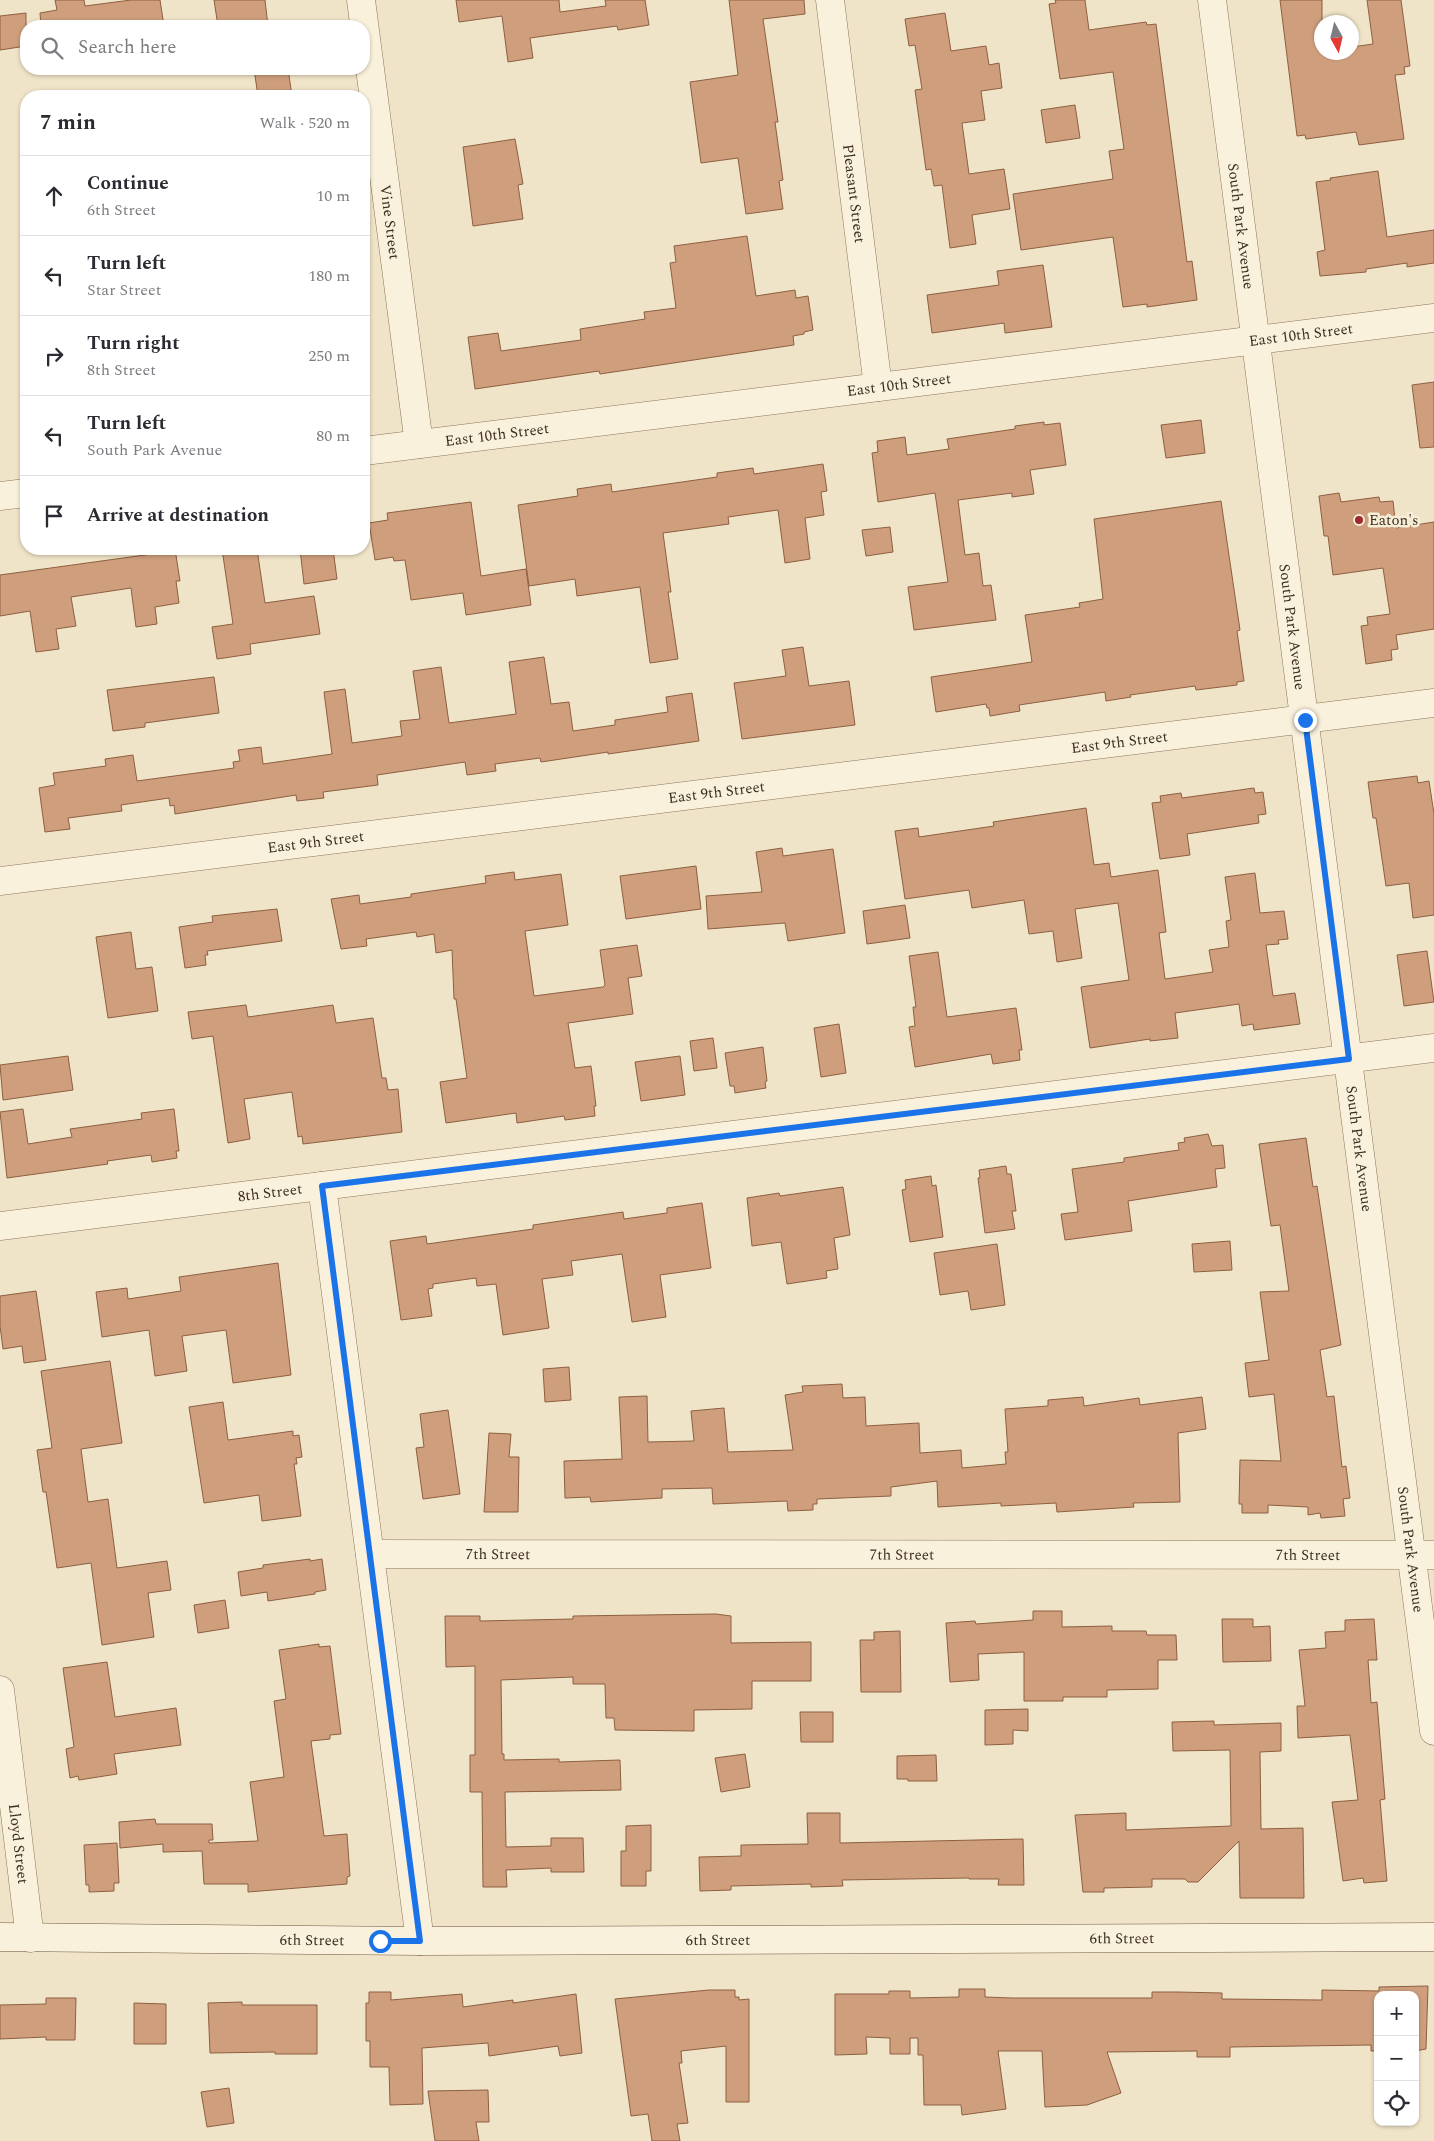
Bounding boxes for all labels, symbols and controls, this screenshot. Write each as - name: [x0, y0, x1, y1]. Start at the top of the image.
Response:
- north arrow: [1314, 15, 1359, 60]
- search box: [20, 20, 370, 75]
- text: Search here: [78, 33, 177, 62]
- icon: search: [38, 34, 66, 62]
- text: 7 min: [40, 107, 96, 139]
- text: Walk · 520 m: [259, 111, 350, 135]
- street label: Pleasant Street: [836, 143, 872, 244]
- street label: South Park Avenue: [1222, 162, 1260, 291]
- text: Continue: [87, 169, 169, 198]
- icon: ahead: [40, 182, 68, 210]
- street label: Vine Street: [374, 183, 406, 261]
- text: 10 m: [316, 184, 350, 208]
- text: 6th Street: [87, 198, 156, 222]
- text: Turn left: [87, 249, 166, 278]
- icon: left: [40, 262, 68, 290]
- text: 180 m: [308, 264, 350, 288]
- text: Star Street: [87, 278, 161, 302]
- street label: East 10th Street: [1247, 317, 1354, 352]
- text: Turn right: [87, 329, 180, 358]
- icon: right: [40, 342, 68, 370]
- text: 250 m: [308, 344, 350, 368]
- text: 8th Street: [87, 358, 156, 382]
- street label: East 10th Street: [845, 367, 952, 402]
- text: Turn left: [87, 409, 166, 438]
- street label: East 10th Street: [444, 417, 550, 452]
- icon: left: [40, 422, 68, 450]
- text: 80 m: [316, 424, 350, 448]
- text: South Park Avenue: [87, 438, 222, 462]
- text: Arrive at destination: [87, 501, 269, 530]
- icon: arrive: [40, 502, 68, 530]
- place label: Eaton's: [1369, 509, 1419, 532]
- marker: Eaton's: [1353, 514, 1365, 526]
- street label: South Park Avenue: [1273, 562, 1312, 691]
- route end: [1294, 709, 1317, 732]
- street label: East 9th Street: [1070, 725, 1169, 759]
- street label: East 9th Street: [667, 775, 766, 809]
- street label: East 9th Street: [266, 824, 365, 859]
- street label: South Park Avenue: [1340, 1084, 1379, 1213]
- street label: 8th Street: [236, 1177, 303, 1208]
- street label: South Park Avenue: [1391, 1485, 1430, 1614]
- street label: 7th Street: [466, 1543, 530, 1566]
- street label: 7th Street: [870, 1543, 934, 1566]
- street label: 7th Street: [1276, 1543, 1340, 1566]
- street label: Lloyd Street: [2, 1802, 35, 1885]
- street label: 6th Street: [1090, 1927, 1154, 1950]
- street label: 6th Street: [280, 1928, 344, 1952]
- street label: 6th Street: [686, 1928, 750, 1951]
- route start: [369, 1930, 392, 1953]
- map controls: [1374, 1991, 1419, 2126]
- button: +: [1374, 1991, 1419, 2036]
- button: −: [1374, 2036, 1419, 2081]
- button: locate: [1374, 2081, 1419, 2126]

